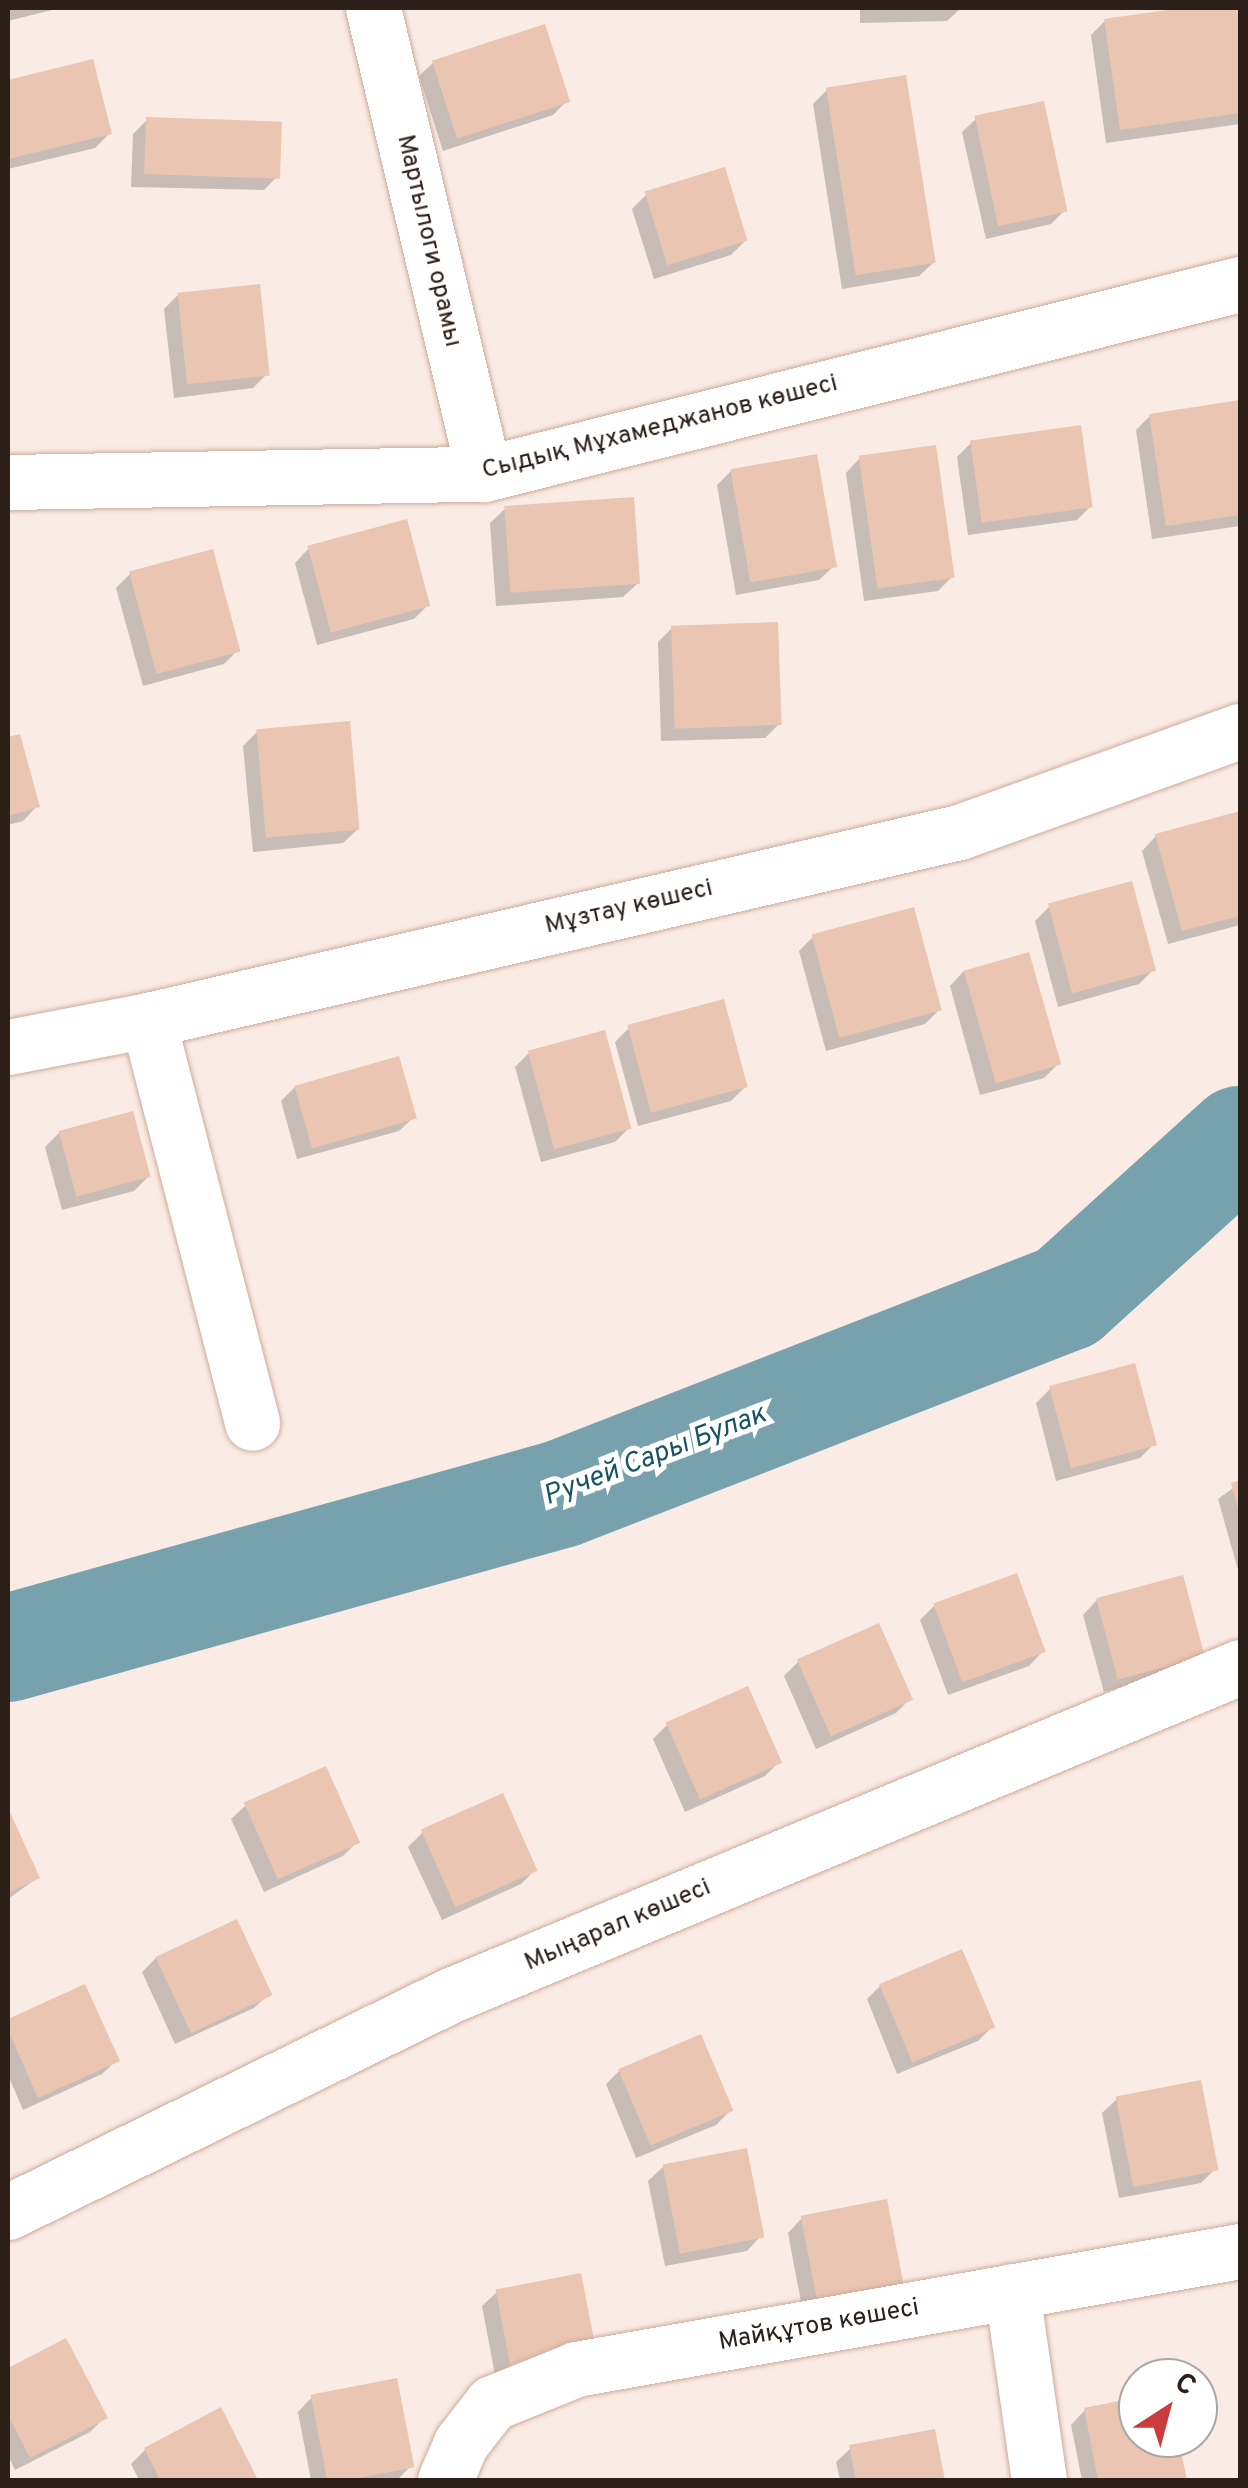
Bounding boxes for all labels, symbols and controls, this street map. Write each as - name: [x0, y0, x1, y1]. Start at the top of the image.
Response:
- street label: Мартылоги орамы: [389, 132, 467, 350]
- street label: Сыдық Мұхамеджанов көшесі: [479, 369, 841, 487]
- street label: Мұзтау көшесі: [542, 874, 716, 942]
- water label: Ручей Сары Булак: [539, 1398, 771, 1514]
- street label: Мыңарал көшесі: [520, 1873, 716, 1979]
- street label: Майқұтов көшесі: [716, 2294, 922, 2358]
- north arrow: [1118, 2358, 1218, 2458]
- text: С: [1167, 2366, 1202, 2405]

